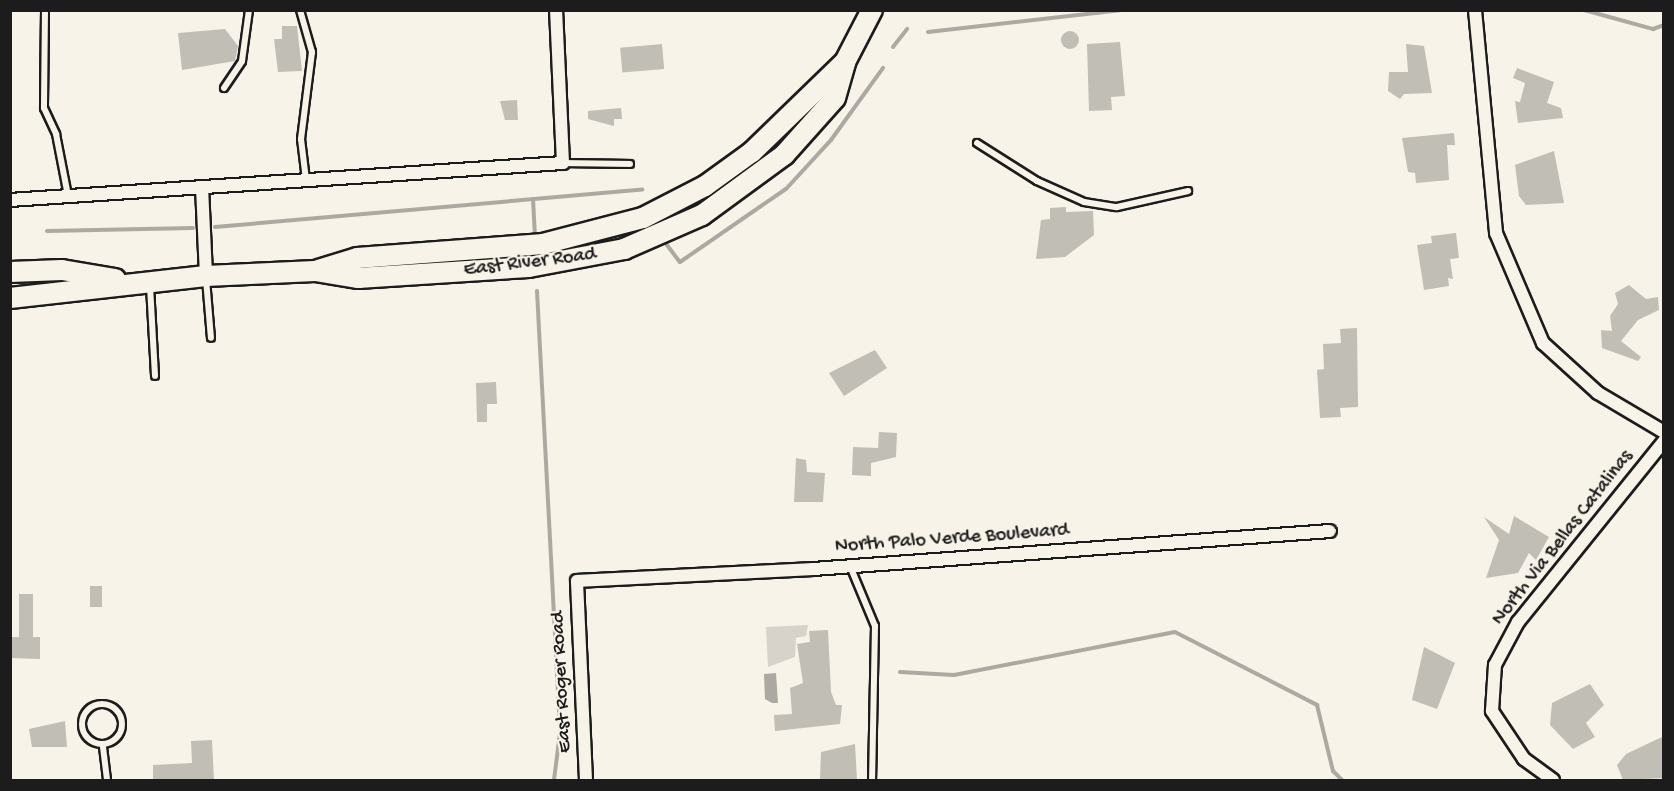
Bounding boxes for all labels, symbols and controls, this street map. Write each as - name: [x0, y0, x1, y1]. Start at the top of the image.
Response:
- street label: East River Road: [462, 243, 598, 283]
- street label: North Via Bellas Catalinas: [1487, 446, 1639, 630]
- street label: North Palo Verde Boulevard: [834, 519, 1070, 559]
- street label: East Roger Road: [546, 611, 578, 753]

